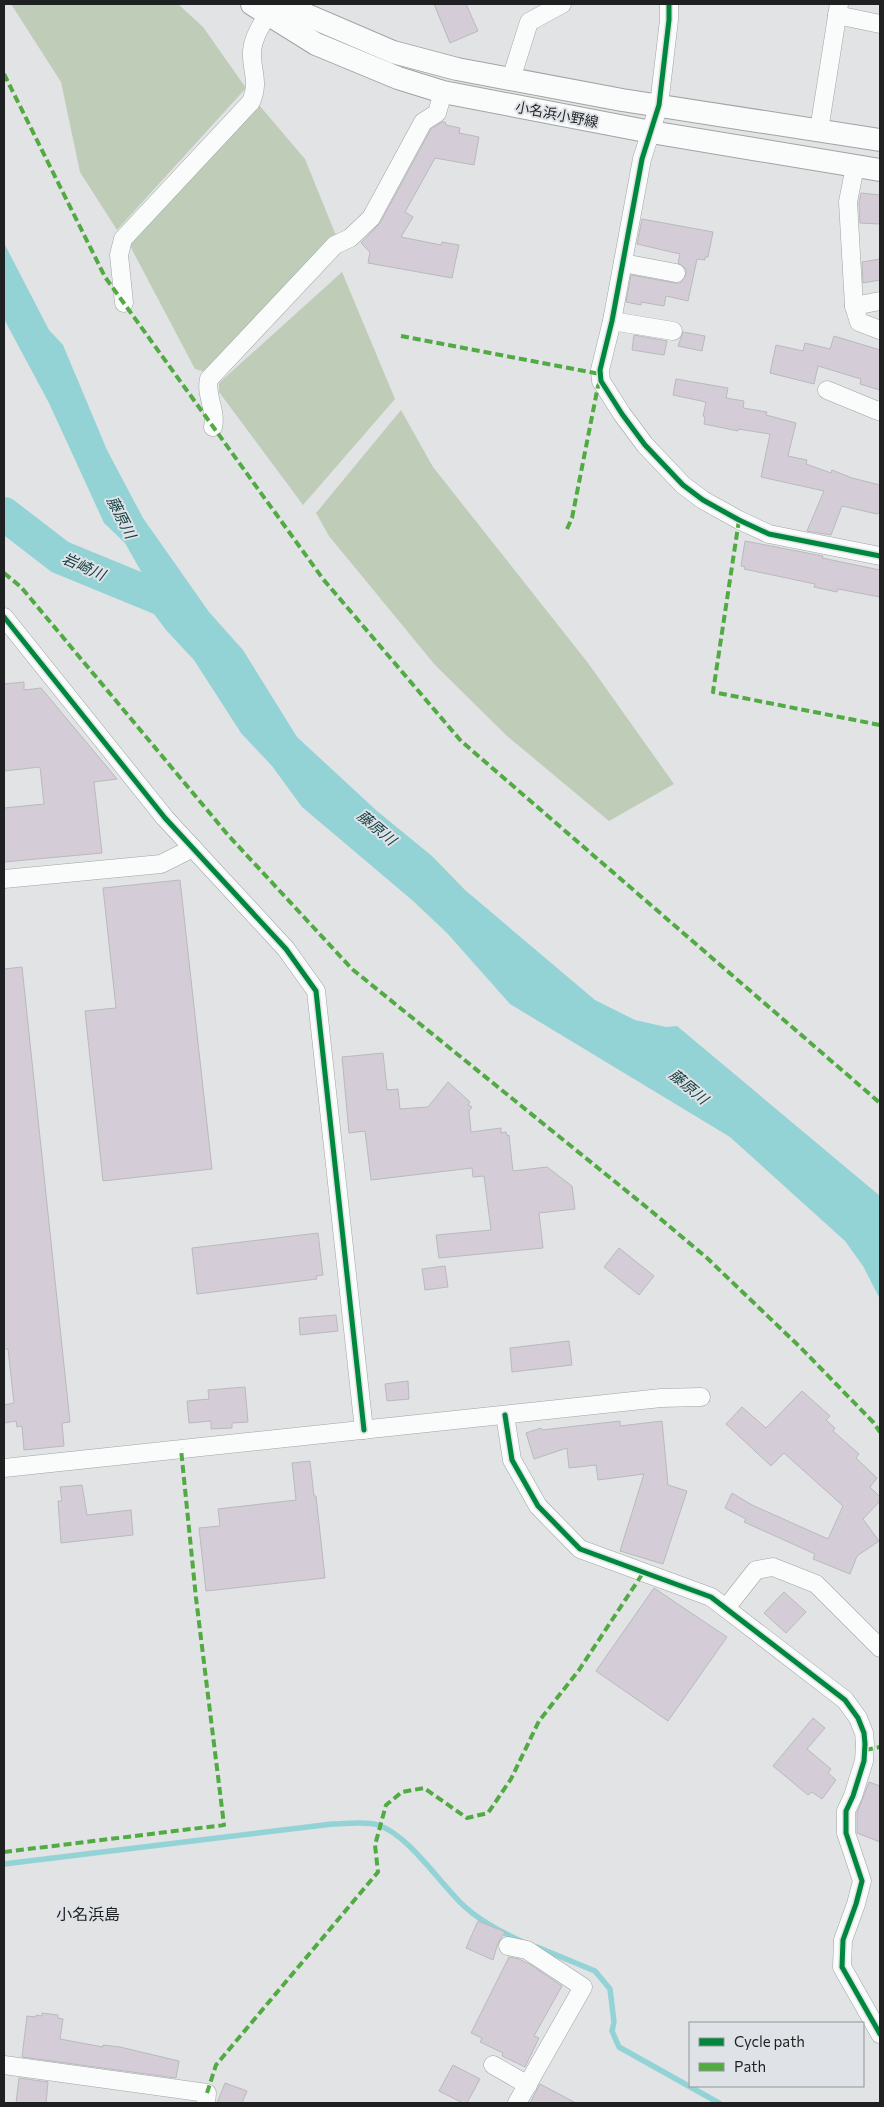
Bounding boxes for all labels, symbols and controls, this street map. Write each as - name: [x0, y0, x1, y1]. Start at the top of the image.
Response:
- street label: 小名浜小野線: [514, 98, 600, 130]
- water label: 藤原川: [104, 493, 141, 543]
- water label: 岩崎川: [60, 549, 110, 584]
- water label: 藤原川: [354, 806, 402, 850]
- water label: 藤原川: [666, 1065, 714, 1109]
- district label: 小名浜島: [56, 1904, 120, 1923]
- legend: [689, 2022, 864, 2087]
- text: Cycle path: [734, 2032, 805, 2050]
- text: Path: [734, 2057, 766, 2075]

